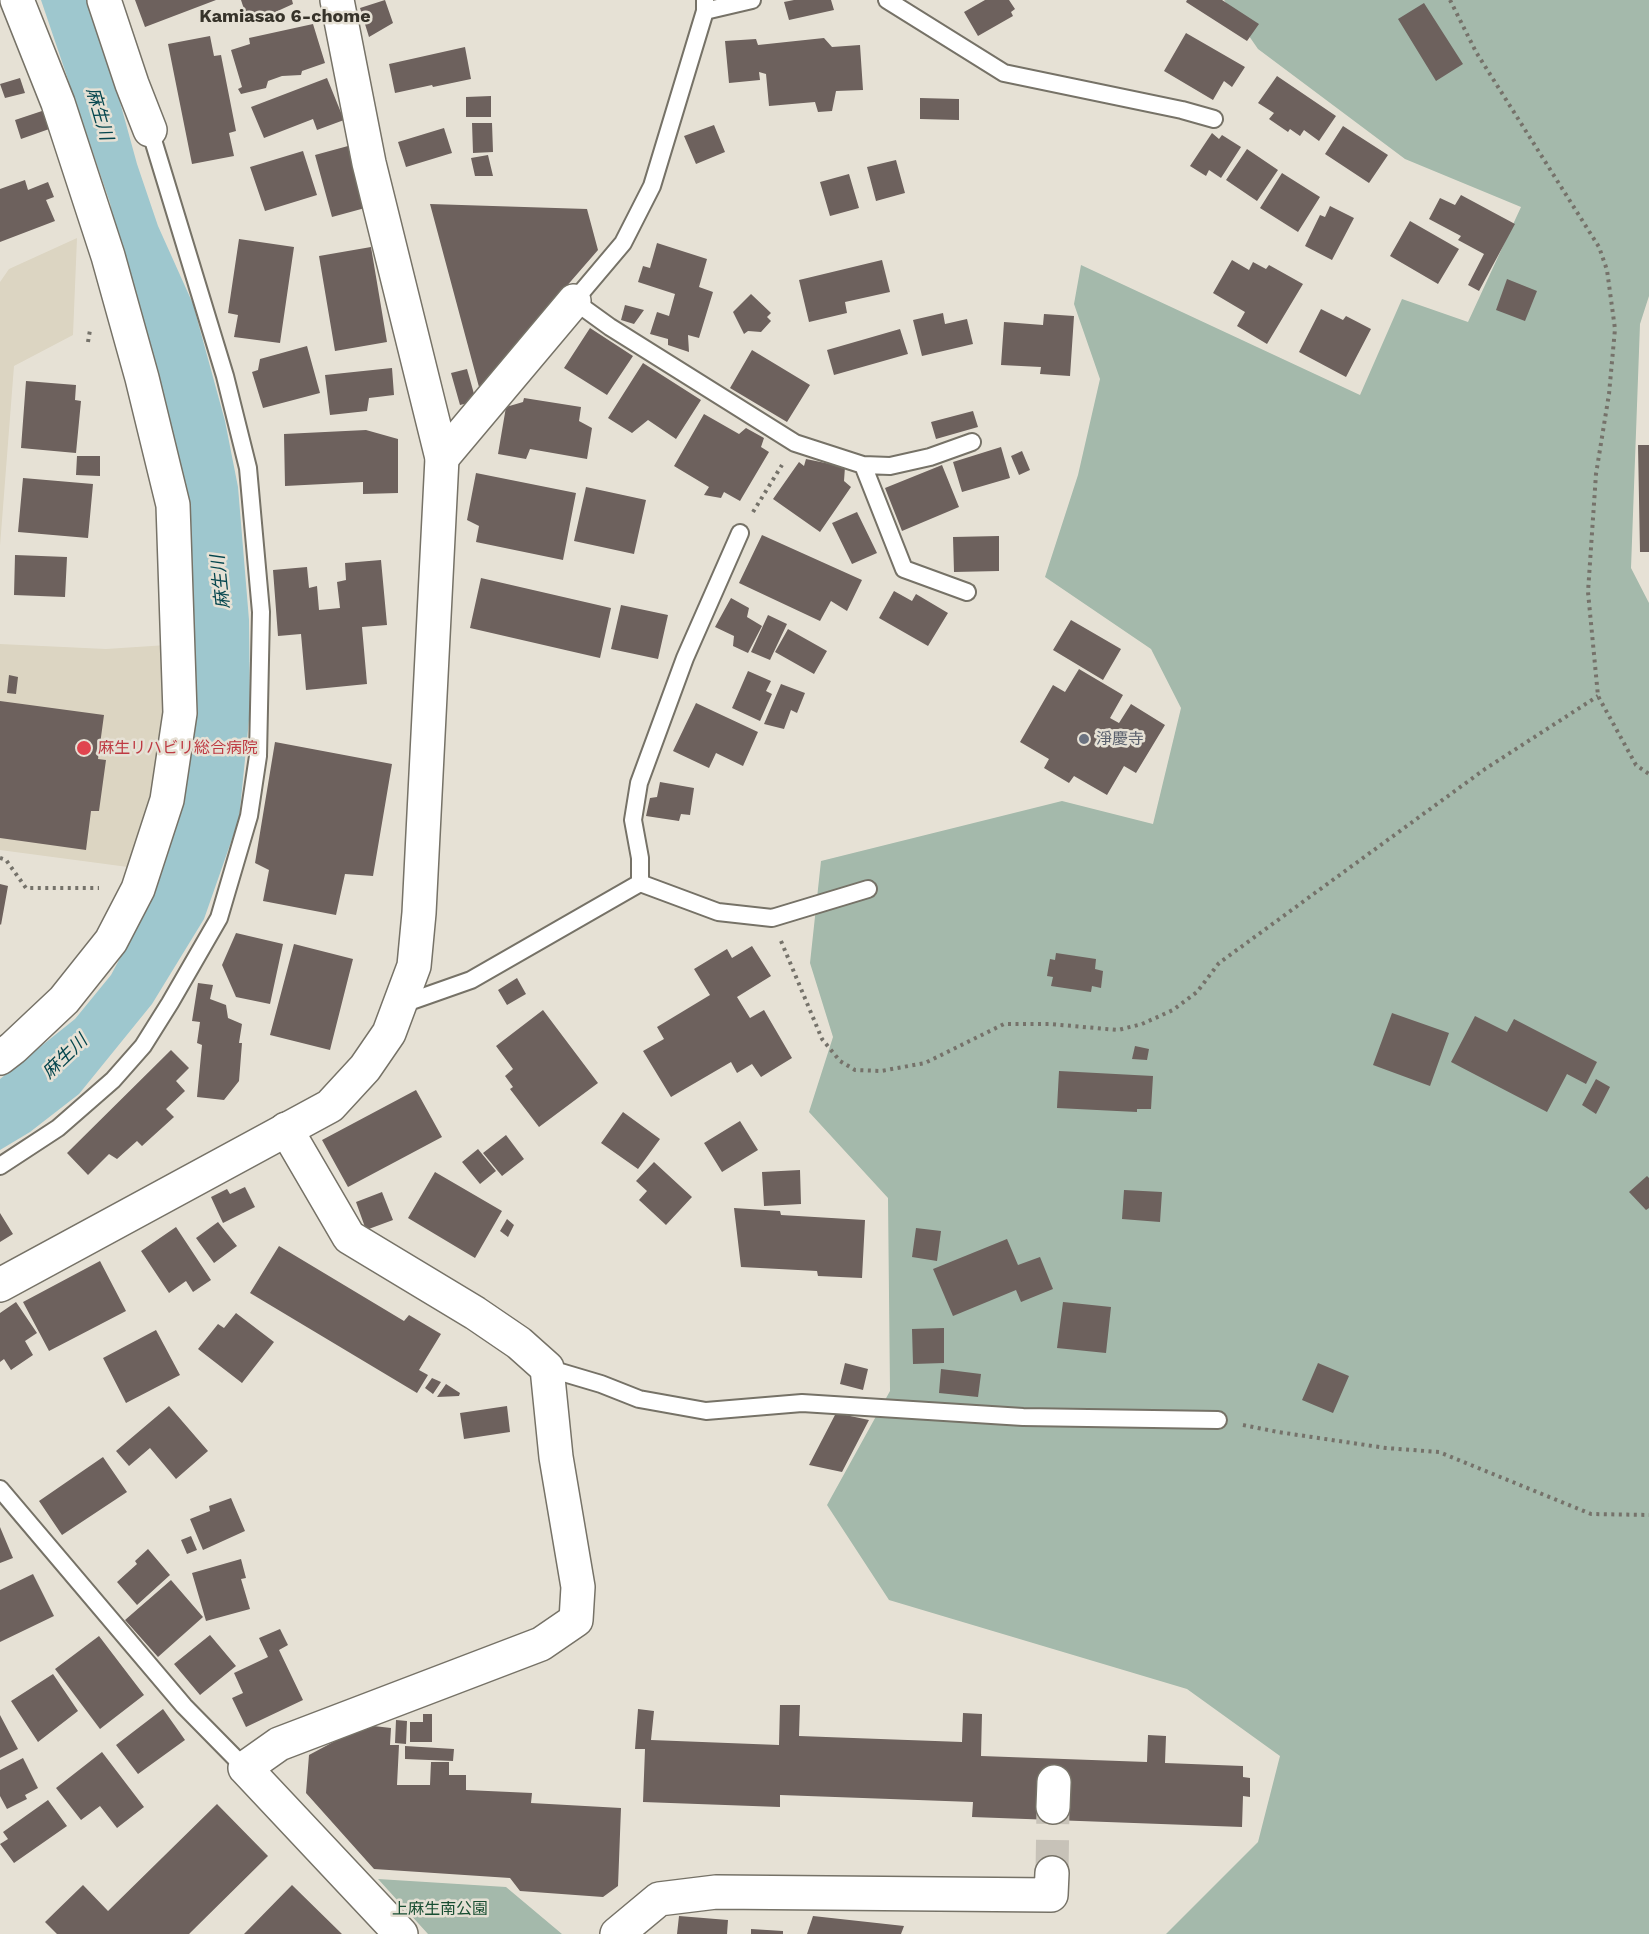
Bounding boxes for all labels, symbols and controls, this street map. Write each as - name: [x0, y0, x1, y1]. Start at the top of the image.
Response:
- district label: Kamiasao 6-chome: [199, 6, 371, 28]
- water label: 麻生川: [81, 85, 117, 143]
- water label: 麻生川: [207, 554, 235, 610]
- place label: 淨慶寺: [1096, 729, 1144, 749]
- marker: 淨慶寺: [1077, 732, 1091, 746]
- place label: 麻生リハビリ総合病院: [98, 738, 258, 758]
- marker: 麻生リハビリ総合病院: [75, 739, 93, 757]
- water label: 麻生川: [38, 1030, 92, 1084]
- park label: 上麻生南公園: [392, 1899, 488, 1919]

